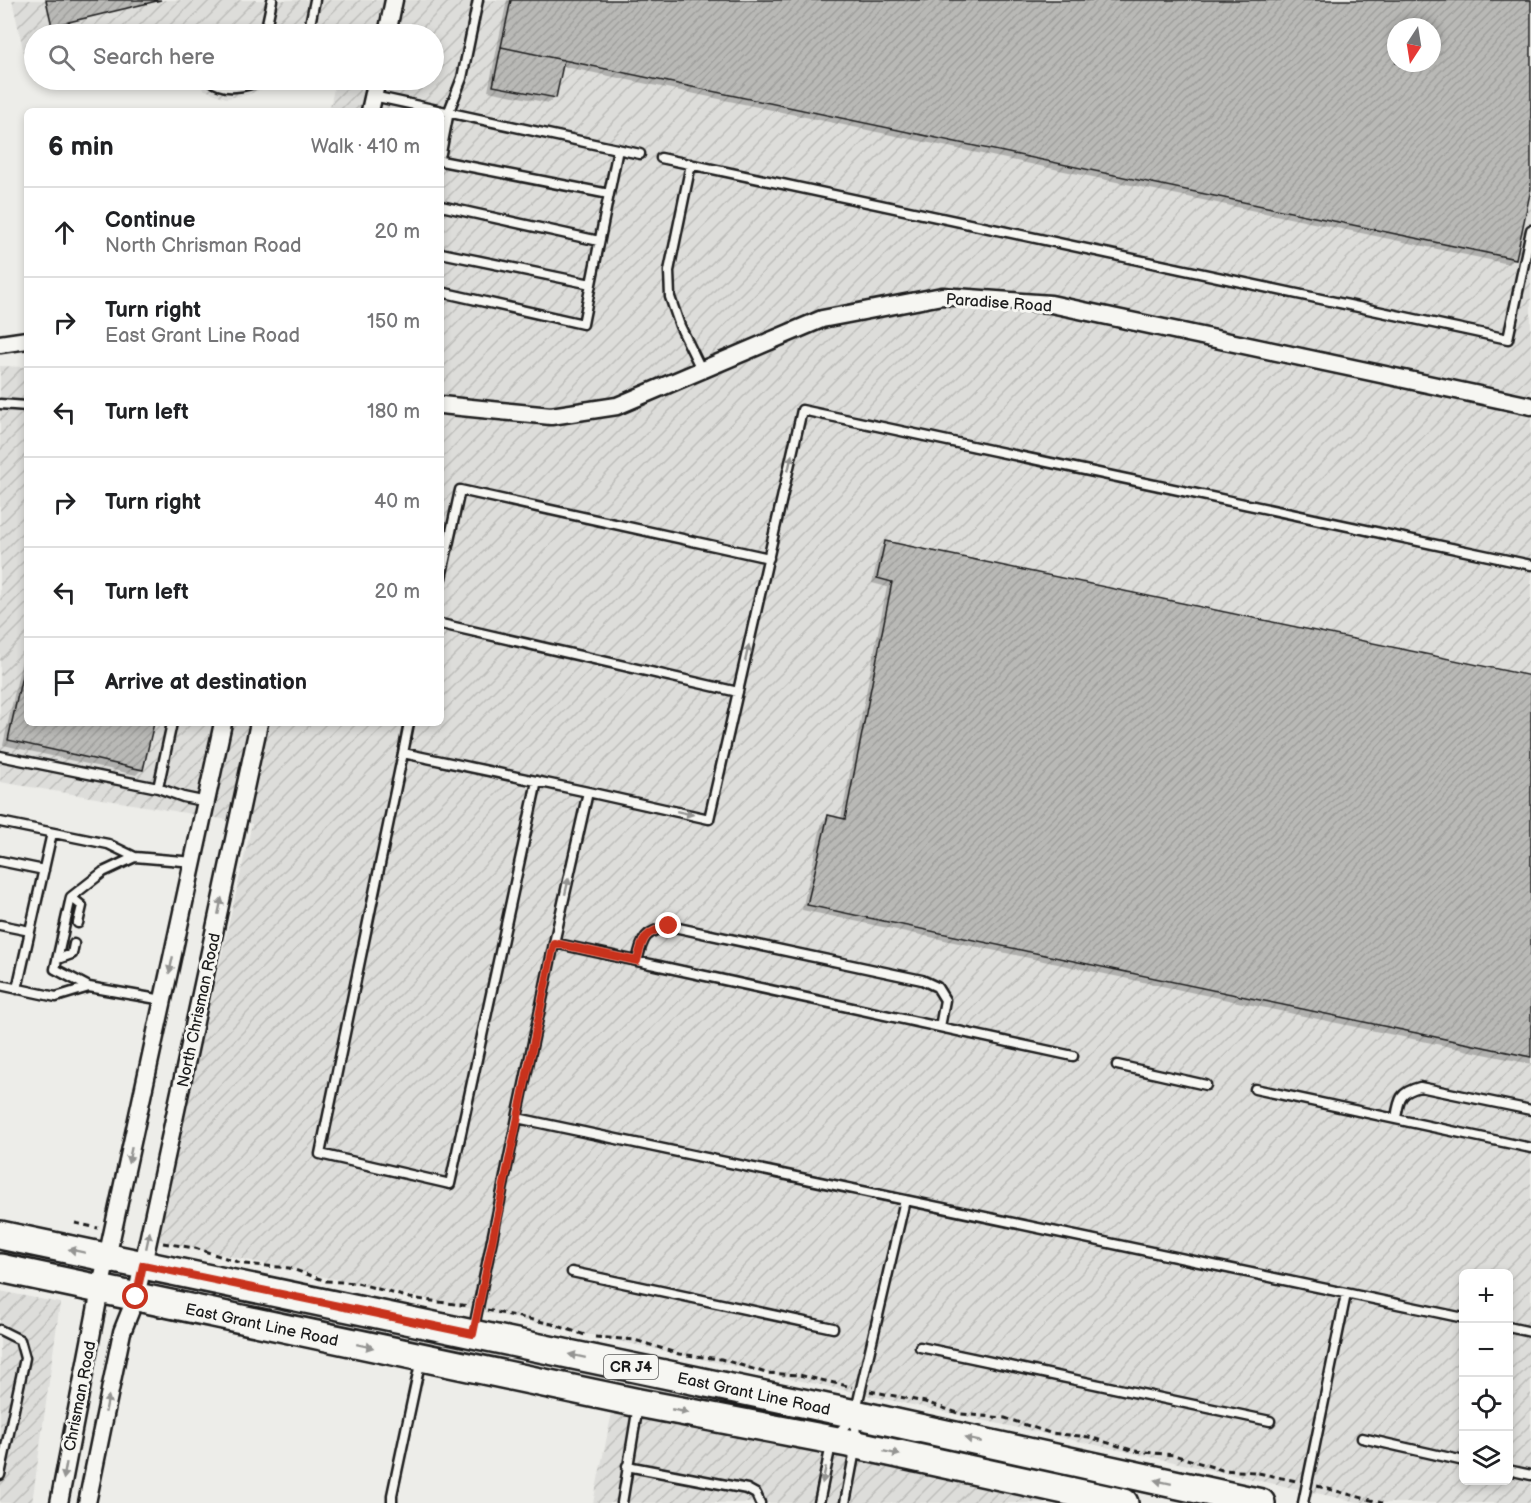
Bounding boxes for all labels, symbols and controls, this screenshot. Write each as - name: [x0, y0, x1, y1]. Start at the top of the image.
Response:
- north arrow: [1387, 18, 1441, 72]
- search box: [24, 24, 444, 90]
- icon: search: [45, 41, 78, 74]
- text: Search here: [93, 44, 215, 71]
- text: 6 min: [48, 132, 114, 163]
- text: Walk · 410 m: [311, 135, 420, 159]
- text: Continue: [105, 207, 195, 234]
- icon: ahead: [48, 216, 81, 249]
- text: 20 m: [375, 220, 420, 244]
- text: North Chrisman Road: [105, 234, 301, 258]
- street label: Paradise Road: [945, 290, 1053, 317]
- text: Turn right: [105, 297, 201, 324]
- icon: right: [48, 306, 81, 339]
- text: 150 m: [367, 310, 420, 334]
- text: East Grant Line Road: [105, 324, 300, 348]
- icon: left: [48, 396, 81, 429]
- text: Turn left: [105, 399, 189, 426]
- text: 180 m: [367, 400, 420, 424]
- one-way arrow: [786, 453, 795, 472]
- icon: right: [48, 486, 81, 519]
- text: Turn right: [105, 489, 201, 516]
- text: 40 m: [374, 490, 420, 514]
- icon: left: [48, 576, 81, 609]
- text: Turn left: [105, 579, 189, 606]
- text: 20 m: [375, 580, 420, 604]
- one-way arrow: [743, 643, 752, 662]
- icon: arrive: [48, 666, 81, 699]
- text: Arrive at destination: [105, 669, 307, 696]
- one-way arrow: [675, 809, 694, 818]
- one-way arrow: [563, 876, 572, 895]
- one-way arrow: [216, 896, 225, 915]
- route end: [655, 912, 681, 938]
- street label: North Chrisman Road: [174, 931, 225, 1089]
- one-way arrow: [166, 956, 176, 974]
- one-way arrow: [125, 1146, 134, 1165]
- one-way arrow: [144, 1230, 153, 1249]
- one-way arrow: [68, 1246, 87, 1255]
- map controls: [1459, 1269, 1513, 1485]
- button: +: [1459, 1269, 1513, 1323]
- route start: [122, 1283, 148, 1309]
- street label: East Grant Line Road: [183, 1300, 340, 1351]
- button: −: [1459, 1323, 1513, 1377]
- street label: Chrisman Road: [60, 1340, 100, 1453]
- one-way arrow: [356, 1341, 375, 1351]
- one-way arrow: [567, 1351, 586, 1360]
- road number: CR J4: [604, 1355, 658, 1379]
- street label: East Grant Line Road: [675, 1369, 832, 1420]
- button: locate: [1459, 1377, 1513, 1431]
- one-way arrow: [103, 1395, 112, 1414]
- one-way arrow: [670, 1407, 689, 1416]
- button: layers: [1459, 1431, 1513, 1485]
- one-way arrow: [963, 1435, 982, 1444]
- one-way arrow: [882, 1449, 901, 1458]
- one-way arrow: [60, 1462, 69, 1481]
- one-way arrow: [819, 1466, 829, 1484]
- one-way arrow: [1154, 1476, 1172, 1486]

